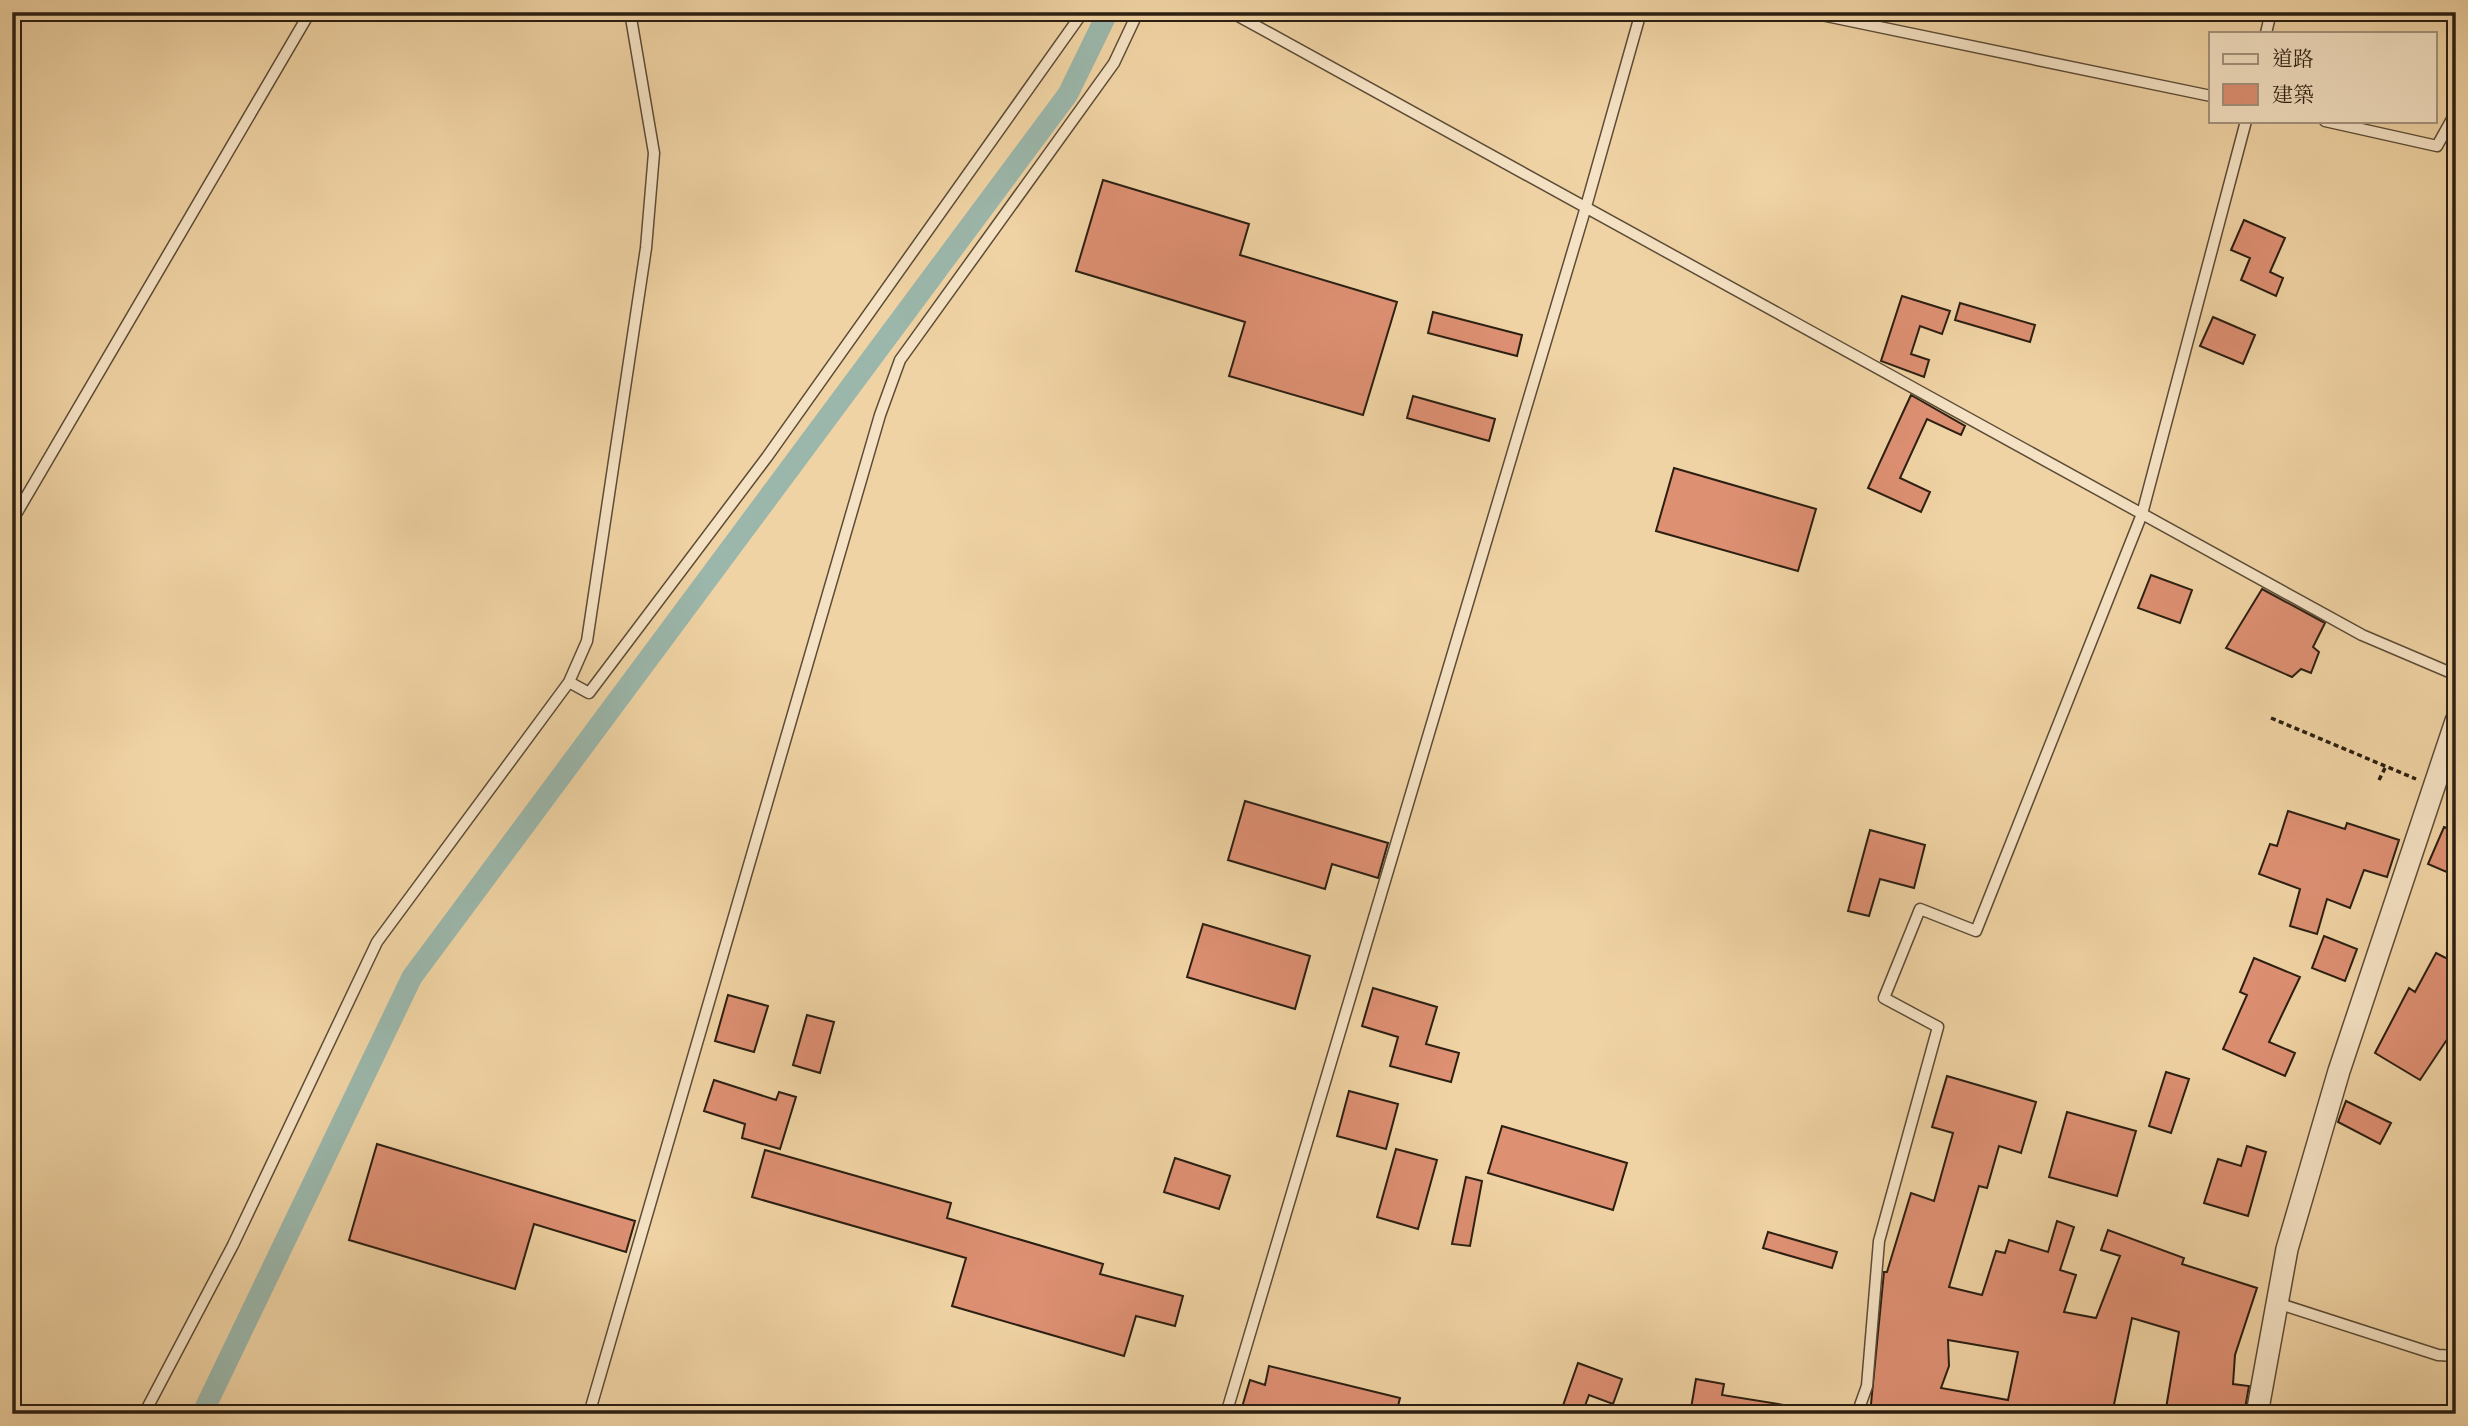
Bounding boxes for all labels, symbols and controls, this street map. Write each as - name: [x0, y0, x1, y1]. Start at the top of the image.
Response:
- legend: [2209, 32, 2436, 122]
- text: 道路: [2272, 45, 2314, 72]
- text: 建築: [2272, 81, 2314, 108]

